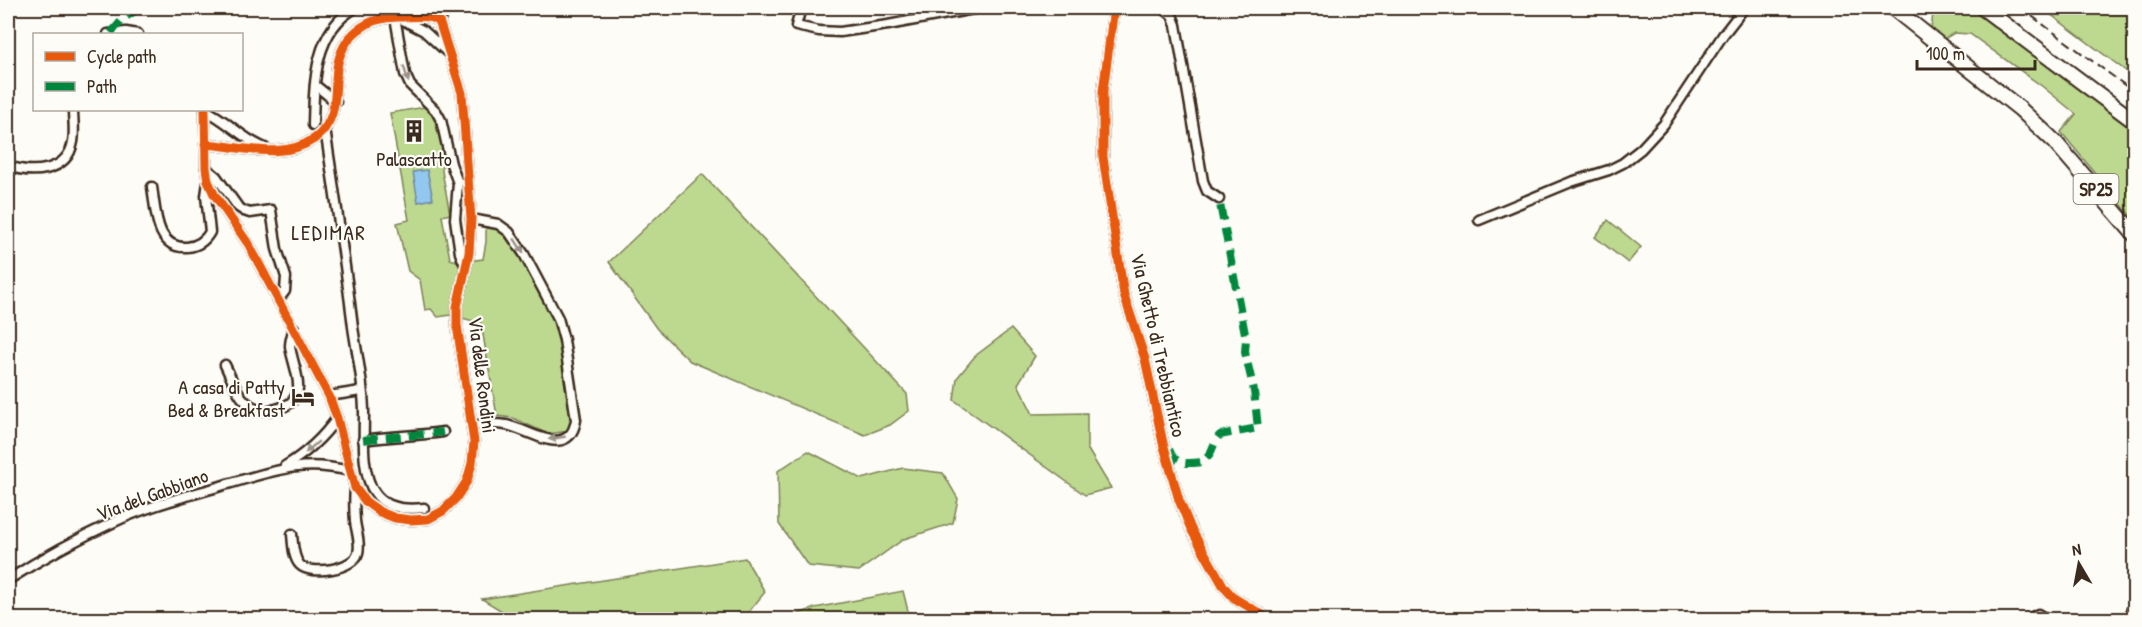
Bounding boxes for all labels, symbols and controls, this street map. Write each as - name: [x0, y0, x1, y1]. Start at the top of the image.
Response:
- legend: [33, 33, 243, 111]
- scale bar: [1917, 33, 2036, 71]
- text: 100 m: [1926, 41, 1965, 66]
- text: Cycle path: [87, 44, 157, 69]
- one-way arrow: [402, 65, 411, 83]
- text: Path: [87, 74, 117, 99]
- building icon: Palascatto: [401, 118, 427, 144]
- place label: Palascatto: [376, 145, 452, 172]
- road number: SP25: [2074, 174, 2118, 204]
- district label: LEDIMAR: [292, 218, 366, 247]
- one-way arrow: [513, 238, 524, 255]
- street label: Via Ghetto di Trebbiantico: [1125, 251, 1193, 439]
- street label: Via delle Rondini: [462, 315, 504, 435]
- place label: A casa di Patty Bed & Breakfast: [168, 373, 286, 423]
- hotel icon: A casa di Patty Bed & Breakfast: [290, 384, 316, 410]
- one-way arrow: [547, 434, 566, 443]
- one-way arrow: [305, 440, 320, 453]
- street label: Via del Gabbiano: [92, 461, 212, 527]
- north arrow: [2049, 534, 2109, 594]
- text: N: [2070, 538, 2083, 561]

